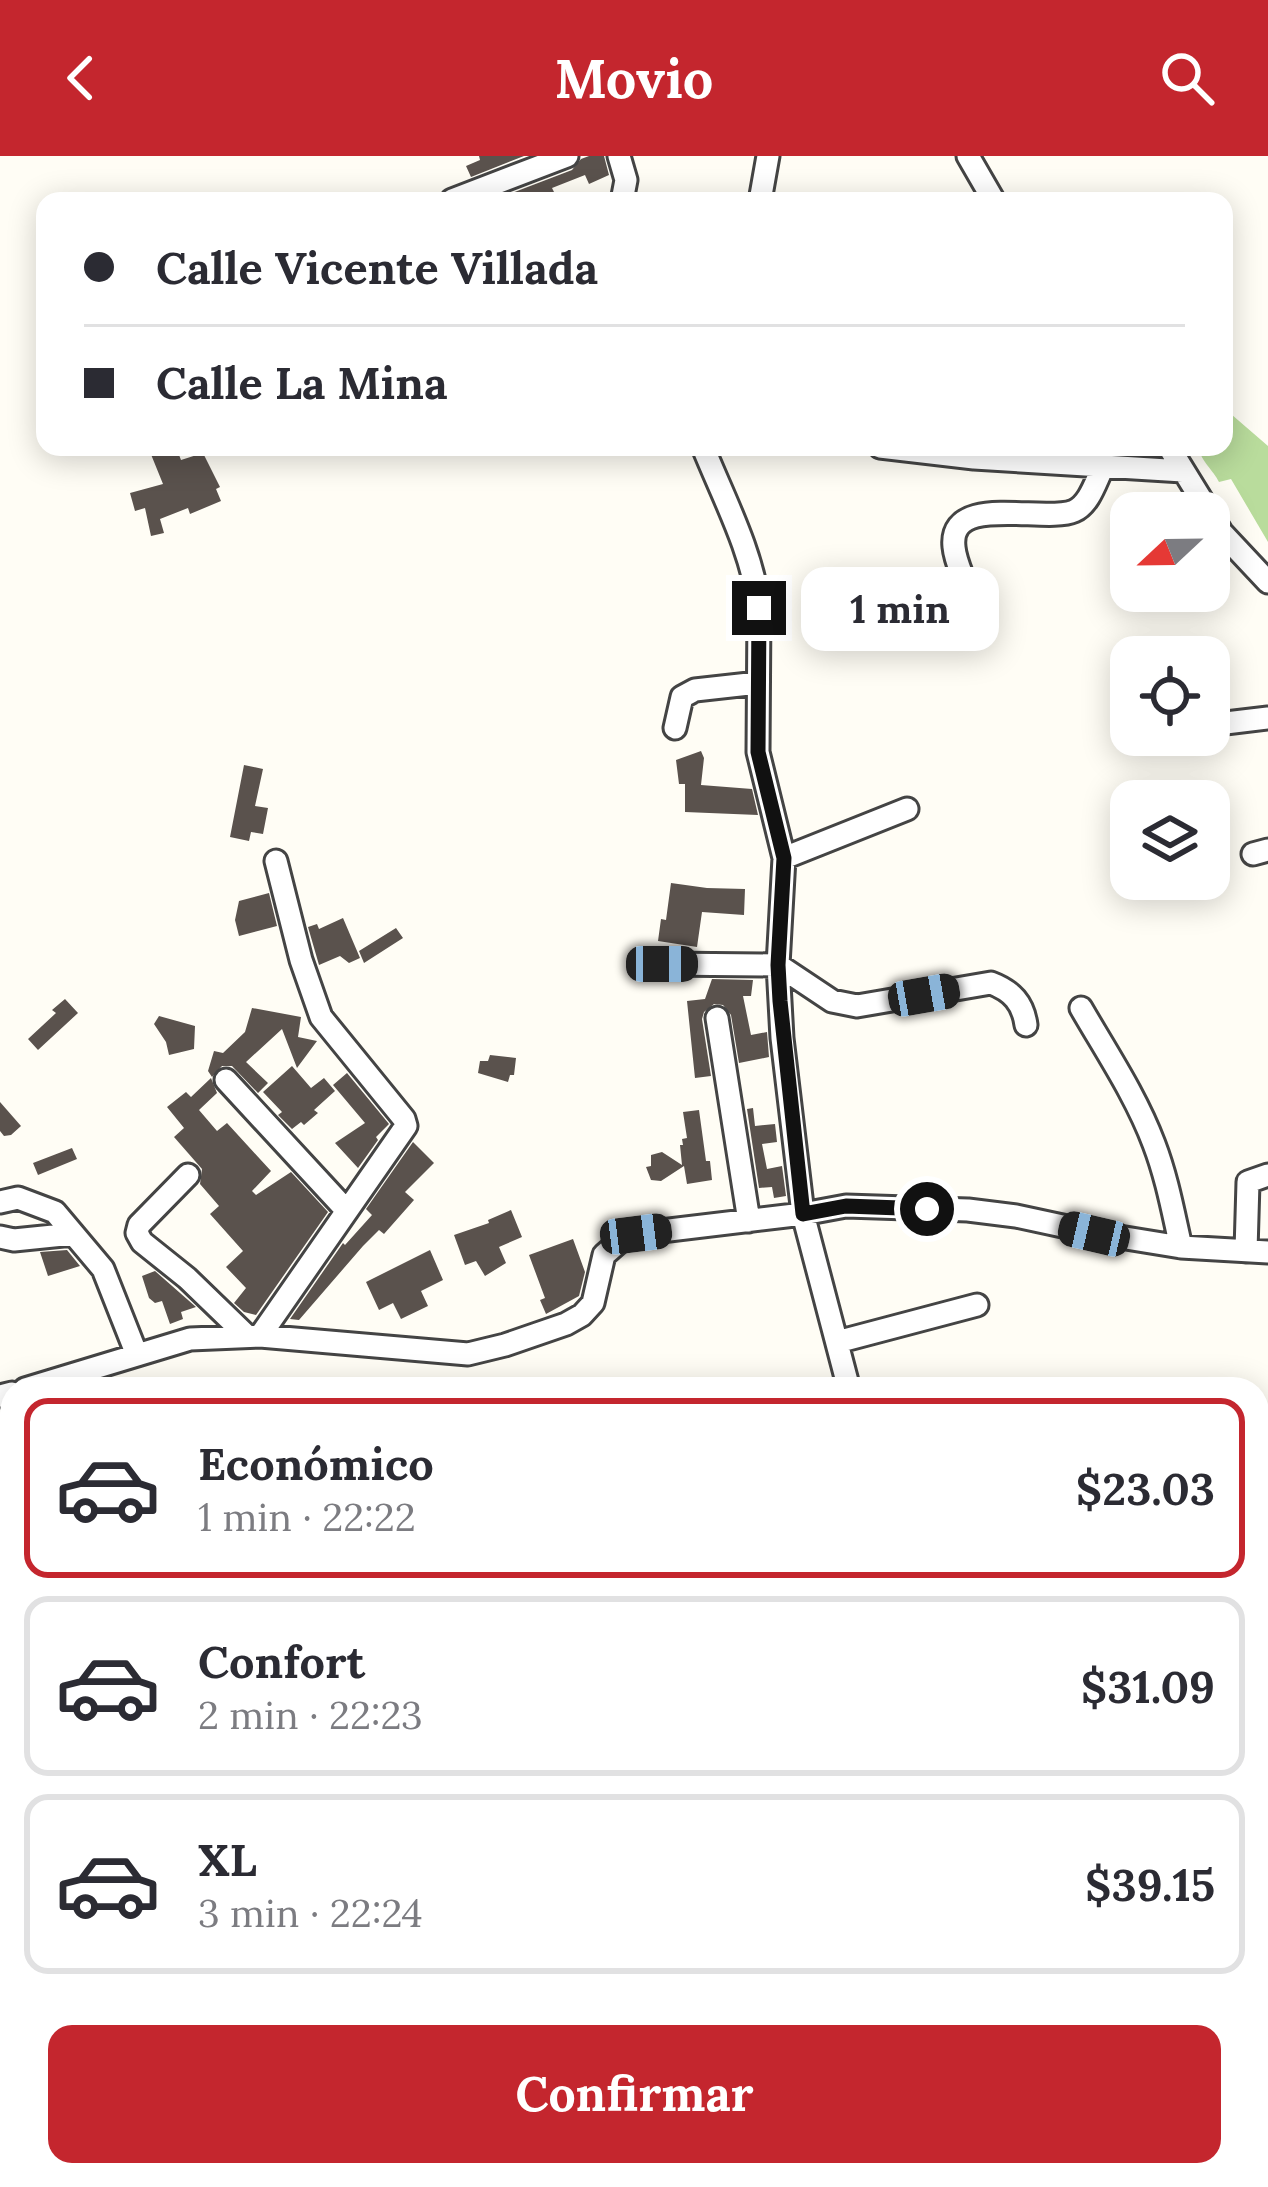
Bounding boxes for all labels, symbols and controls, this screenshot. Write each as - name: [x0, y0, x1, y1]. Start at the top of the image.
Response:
- text: Movio: [555, 44, 713, 113]
- icon: back: [48, 45, 114, 111]
- icon: search: [1154, 45, 1220, 111]
- text: Calle Vicente Villada: [156, 239, 598, 296]
- text: Calle La Mina: [156, 354, 448, 411]
- north arrow: [1110, 492, 1230, 612]
- map controls: [1110, 492, 1230, 900]
- callout: 1 min: [801, 566, 999, 650]
- route end: [732, 581, 786, 635]
- text: 1 min: [850, 584, 950, 634]
- button: locate: [1110, 636, 1230, 756]
- button: layers: [1110, 780, 1230, 900]
- car: [626, 946, 698, 982]
- car: [885, 971, 963, 1019]
- route start: [900, 1182, 954, 1236]
- car: [1055, 1208, 1133, 1260]
- car: [598, 1212, 674, 1256]
- icon: car: [54, 1434, 162, 1542]
- text: Económico: [198, 1435, 434, 1492]
- text: $23.03: [1076, 1460, 1215, 1517]
- text: 1 min · 22:22: [198, 1492, 416, 1542]
- icon: car: [54, 1632, 162, 1740]
- text: Confort: [198, 1633, 365, 1690]
- text: $31.09: [1081, 1658, 1215, 1715]
- text: 2 min · 22:23: [198, 1690, 423, 1740]
- icon: car: [54, 1830, 162, 1938]
- text: XL: [198, 1831, 257, 1888]
- text: $39.15: [1085, 1856, 1215, 1913]
- text: 3 min · 22:24: [198, 1888, 423, 1938]
- button: Confirmar: [48, 2025, 1221, 2163]

